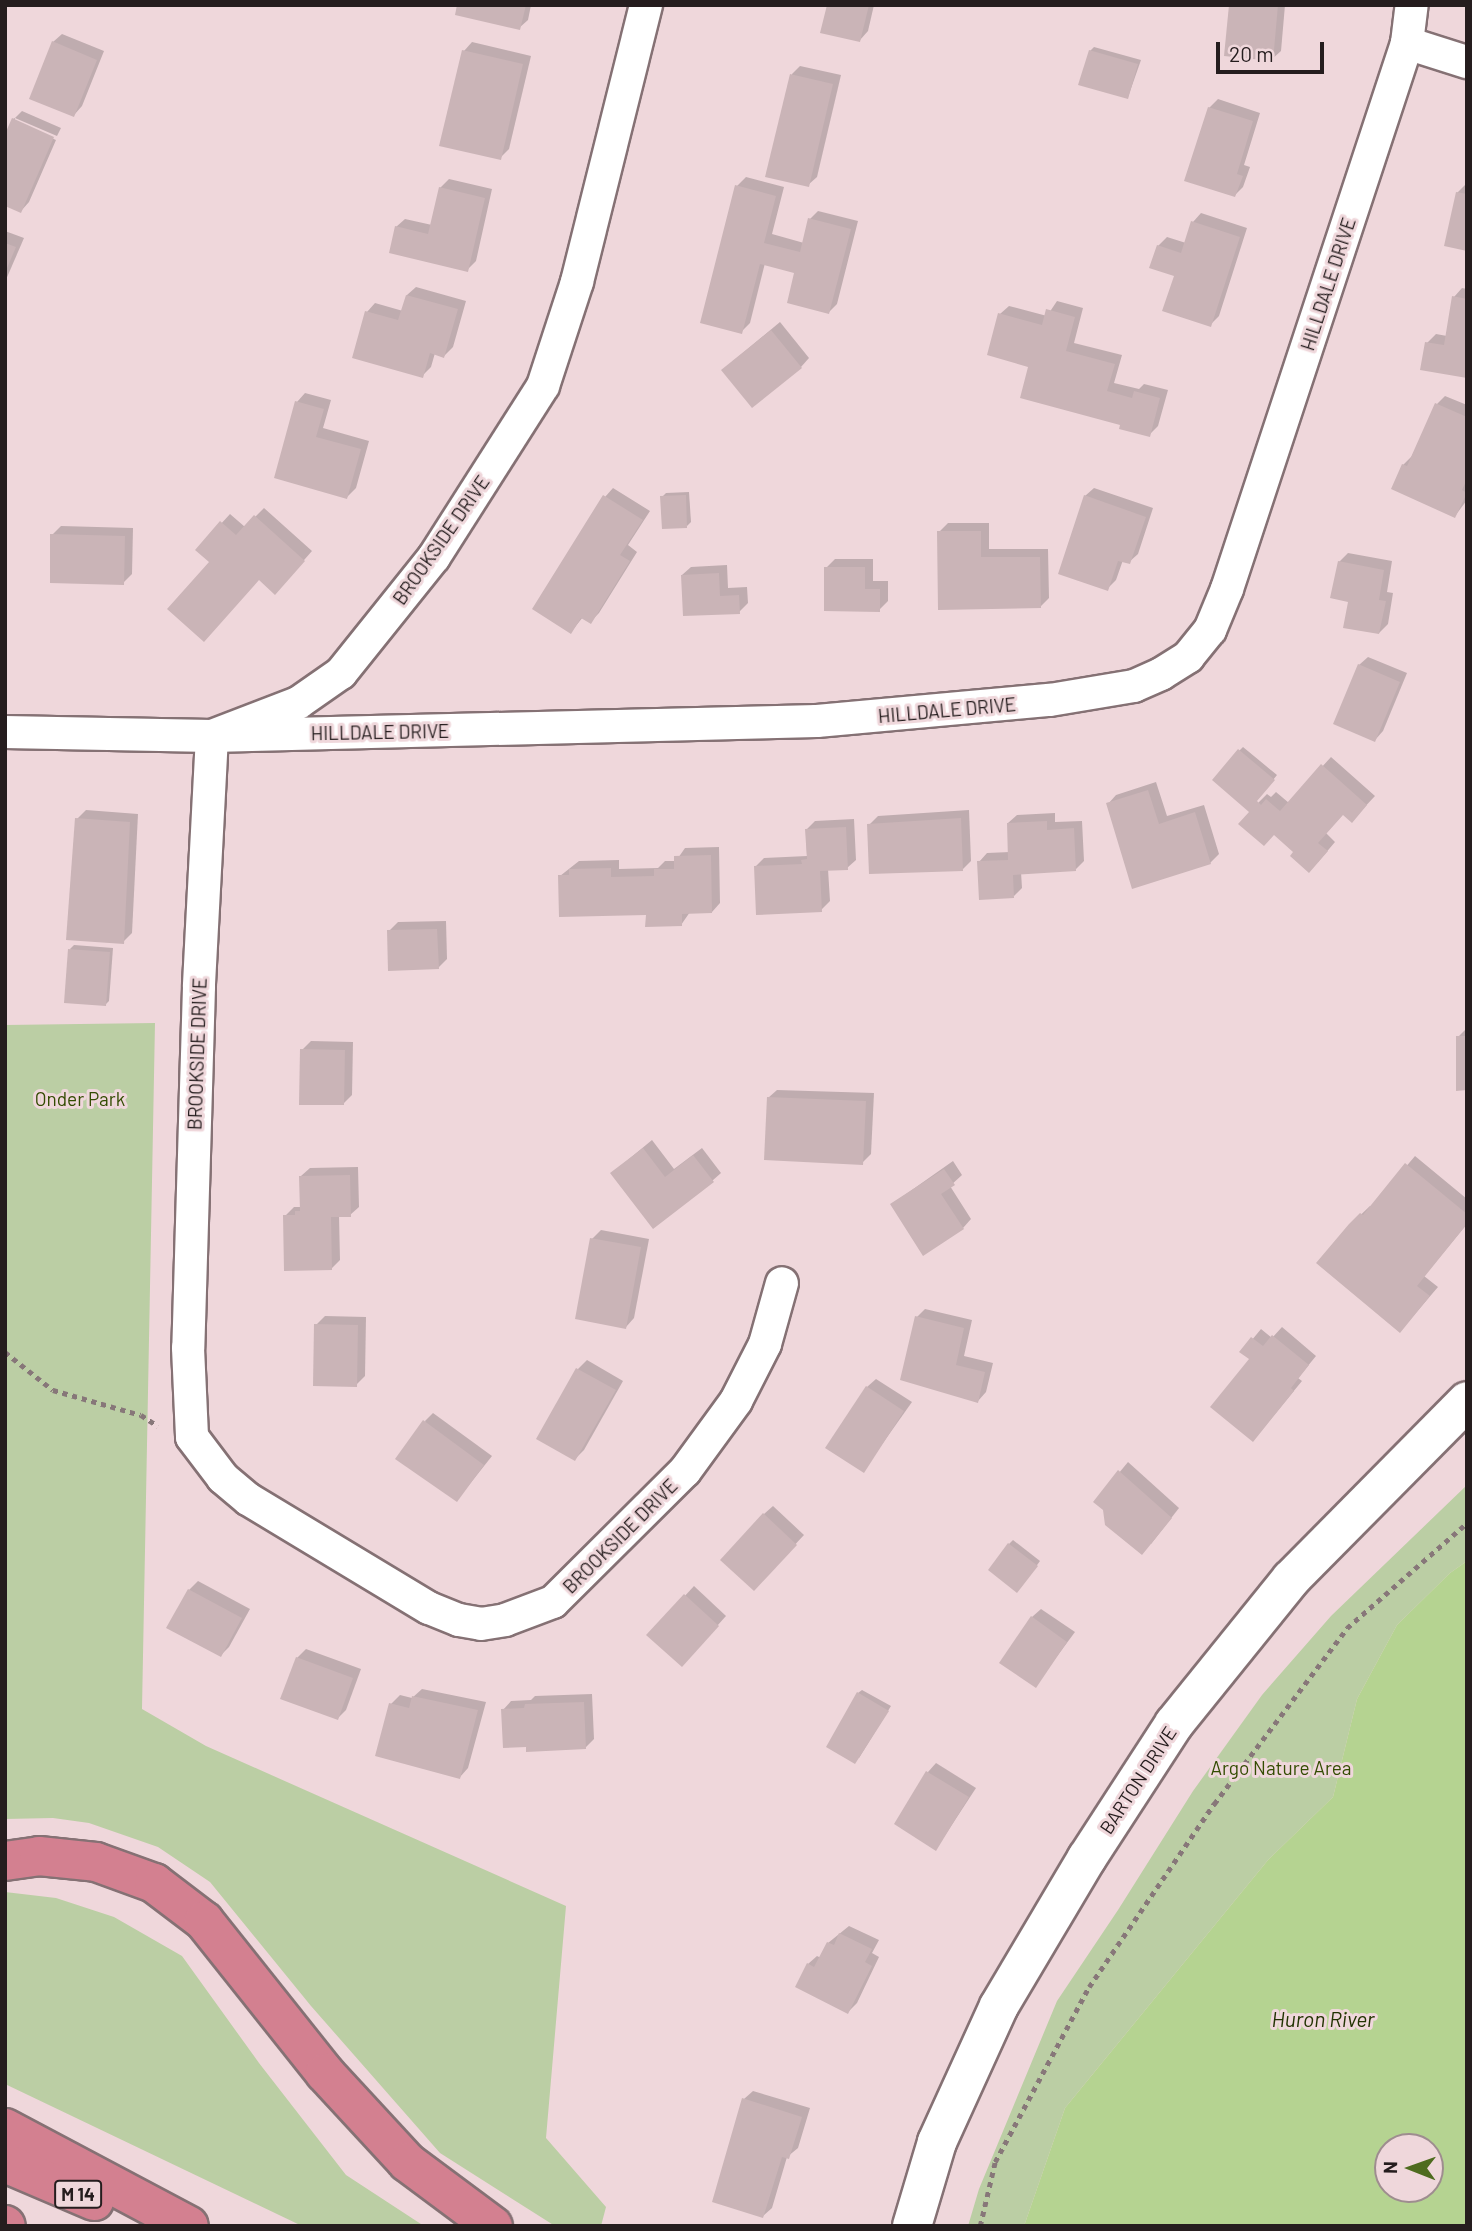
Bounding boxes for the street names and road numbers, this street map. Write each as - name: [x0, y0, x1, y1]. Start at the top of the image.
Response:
- street label: HILLDALE DRIVE: [1296, 215, 1360, 353]
- street label: BROOKSIDE DRIVE: [388, 471, 494, 609]
- street label: HILLDALE DRIVE: [877, 693, 1017, 727]
- street label: HILLDALE DRIVE: [311, 719, 449, 745]
- street label: BROOKSIDE DRIVE: [183, 977, 211, 1131]
- street label: BROOKSIDE DRIVE: [558, 1474, 682, 1598]
- street label: BARTON DRIVE: [1095, 1722, 1181, 1838]
- road number: M 14: [54, 2180, 102, 2208]

